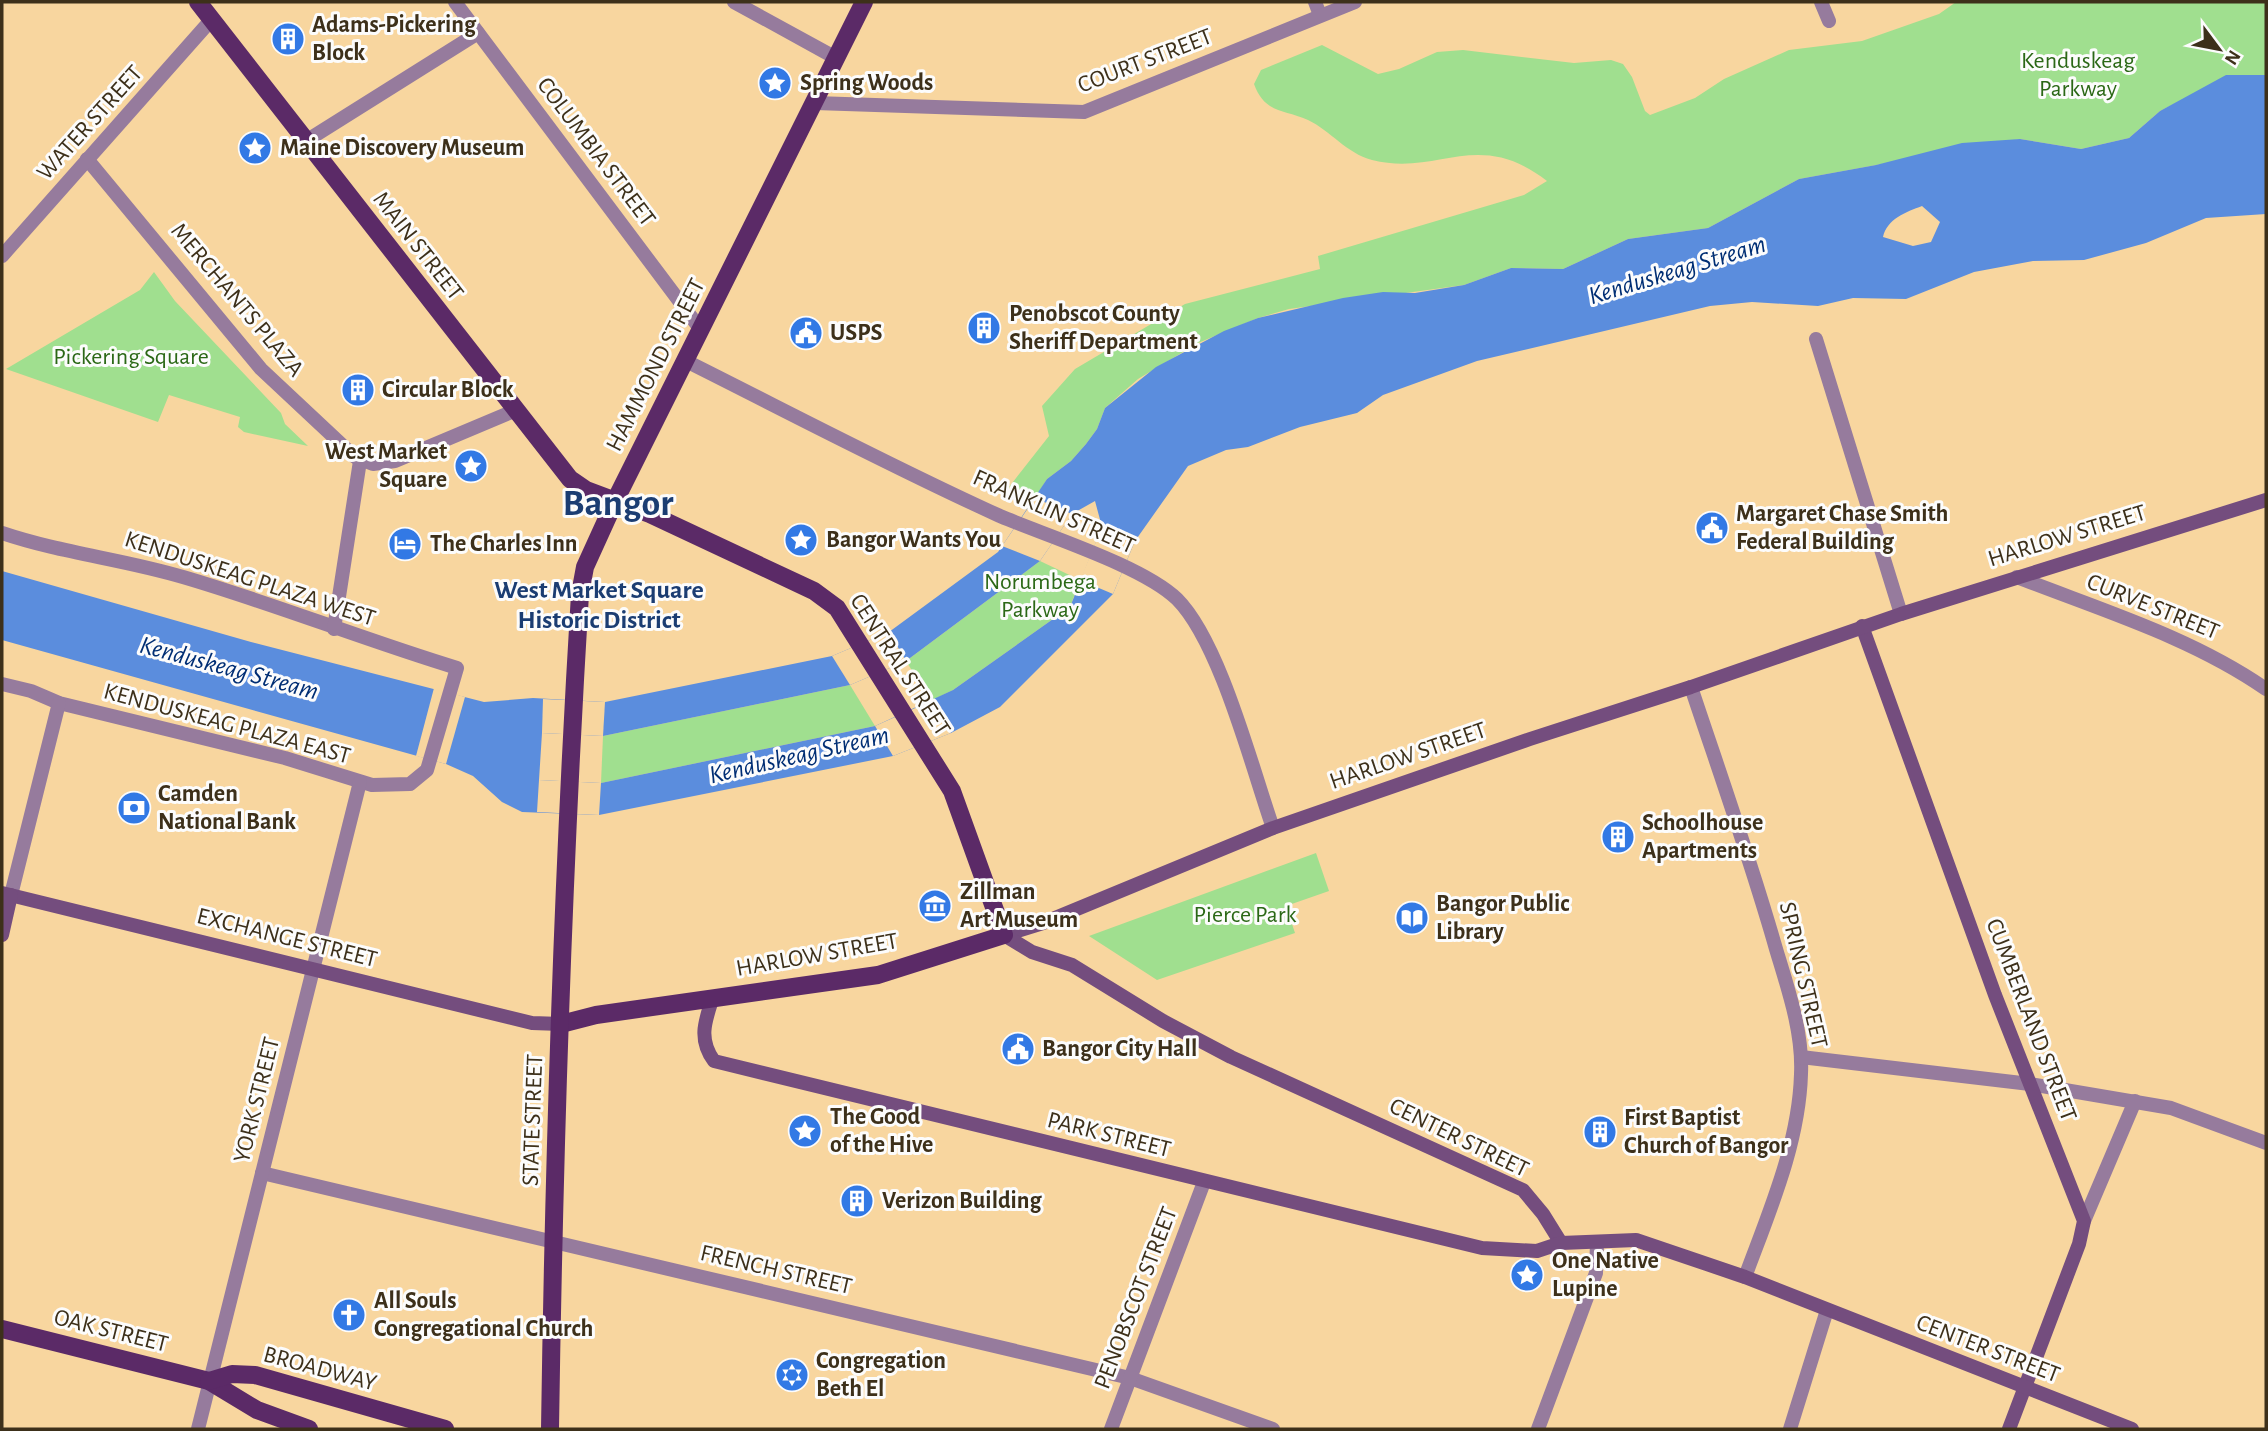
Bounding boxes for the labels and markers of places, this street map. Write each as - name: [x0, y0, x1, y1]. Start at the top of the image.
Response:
- place label: Adams-Pickering Block: [312, 13, 477, 65]
- building icon: Adams-Pickering Block: [269, 20, 307, 58]
- place icon: Spring Woods: [756, 64, 794, 102]
- place label: Spring Woods: [800, 71, 933, 95]
- place icon: Maine Discovery Museum: [236, 129, 274, 167]
- place label: Maine Discovery Museum: [280, 136, 525, 160]
- place label: Penobscot County Sheriff Department: [1009, 302, 1198, 354]
- building icon: Penobscot County Sheriff Department: [965, 309, 1003, 347]
- public building icon: USPS: [787, 314, 825, 352]
- place label: USPS: [830, 321, 883, 345]
- building icon: Circular Block: [339, 371, 377, 409]
- place label: Circular Block: [382, 378, 514, 402]
- place label: West Market Square: [325, 440, 447, 492]
- place icon: West Market Square: [452, 447, 490, 485]
- place label: Margaret Chase Smith Federal Building: [1736, 502, 1948, 554]
- public building icon: Margaret Chase Smith Federal Building: [1693, 509, 1731, 547]
- place icon: Bangor Wants You: [782, 521, 820, 559]
- hotel icon: The Charles Inn: [386, 525, 424, 563]
- place label: Bangor Wants You: [826, 528, 1002, 552]
- place label: The Charles Inn: [430, 532, 577, 556]
- place label: Camden National Bank: [158, 782, 296, 834]
- bank icon: Camden National Bank: [115, 789, 153, 827]
- place label: Schoolhouse Apartments: [1642, 811, 1763, 863]
- building icon: Schoolhouse Apartments: [1599, 818, 1637, 856]
- place label: Zillman Art Museum: [960, 880, 1078, 932]
- museum icon: Zillman Art Museum: [916, 887, 954, 925]
- place label: Bangor Public Library: [1436, 892, 1570, 944]
- library icon: Bangor Public Library: [1393, 899, 1431, 937]
- public building icon: Bangor City Hall: [999, 1030, 1037, 1068]
- place label: Bangor City Hall: [1042, 1037, 1197, 1061]
- place label: The Good of the Hive: [830, 1105, 933, 1157]
- place label: First Baptist Church of Bangor: [1624, 1106, 1789, 1158]
- place icon: The Good of the Hive: [786, 1112, 824, 1150]
- building icon: First Baptist Church of Bangor: [1581, 1113, 1619, 1151]
- building icon: Verizon Building: [838, 1182, 876, 1220]
- place label: Verizon Building: [882, 1189, 1043, 1213]
- place label: One Native Lupine: [1552, 1249, 1659, 1301]
- place icon: One Native Lupine: [1508, 1256, 1546, 1294]
- place label: All Souls Congregational Church: [374, 1289, 593, 1341]
- church icon: All Souls Congregational Church: [330, 1296, 368, 1334]
- place label: Congregation Beth El: [816, 1349, 946, 1401]
- synagogue icon: Congregation Beth El: [773, 1356, 811, 1394]

